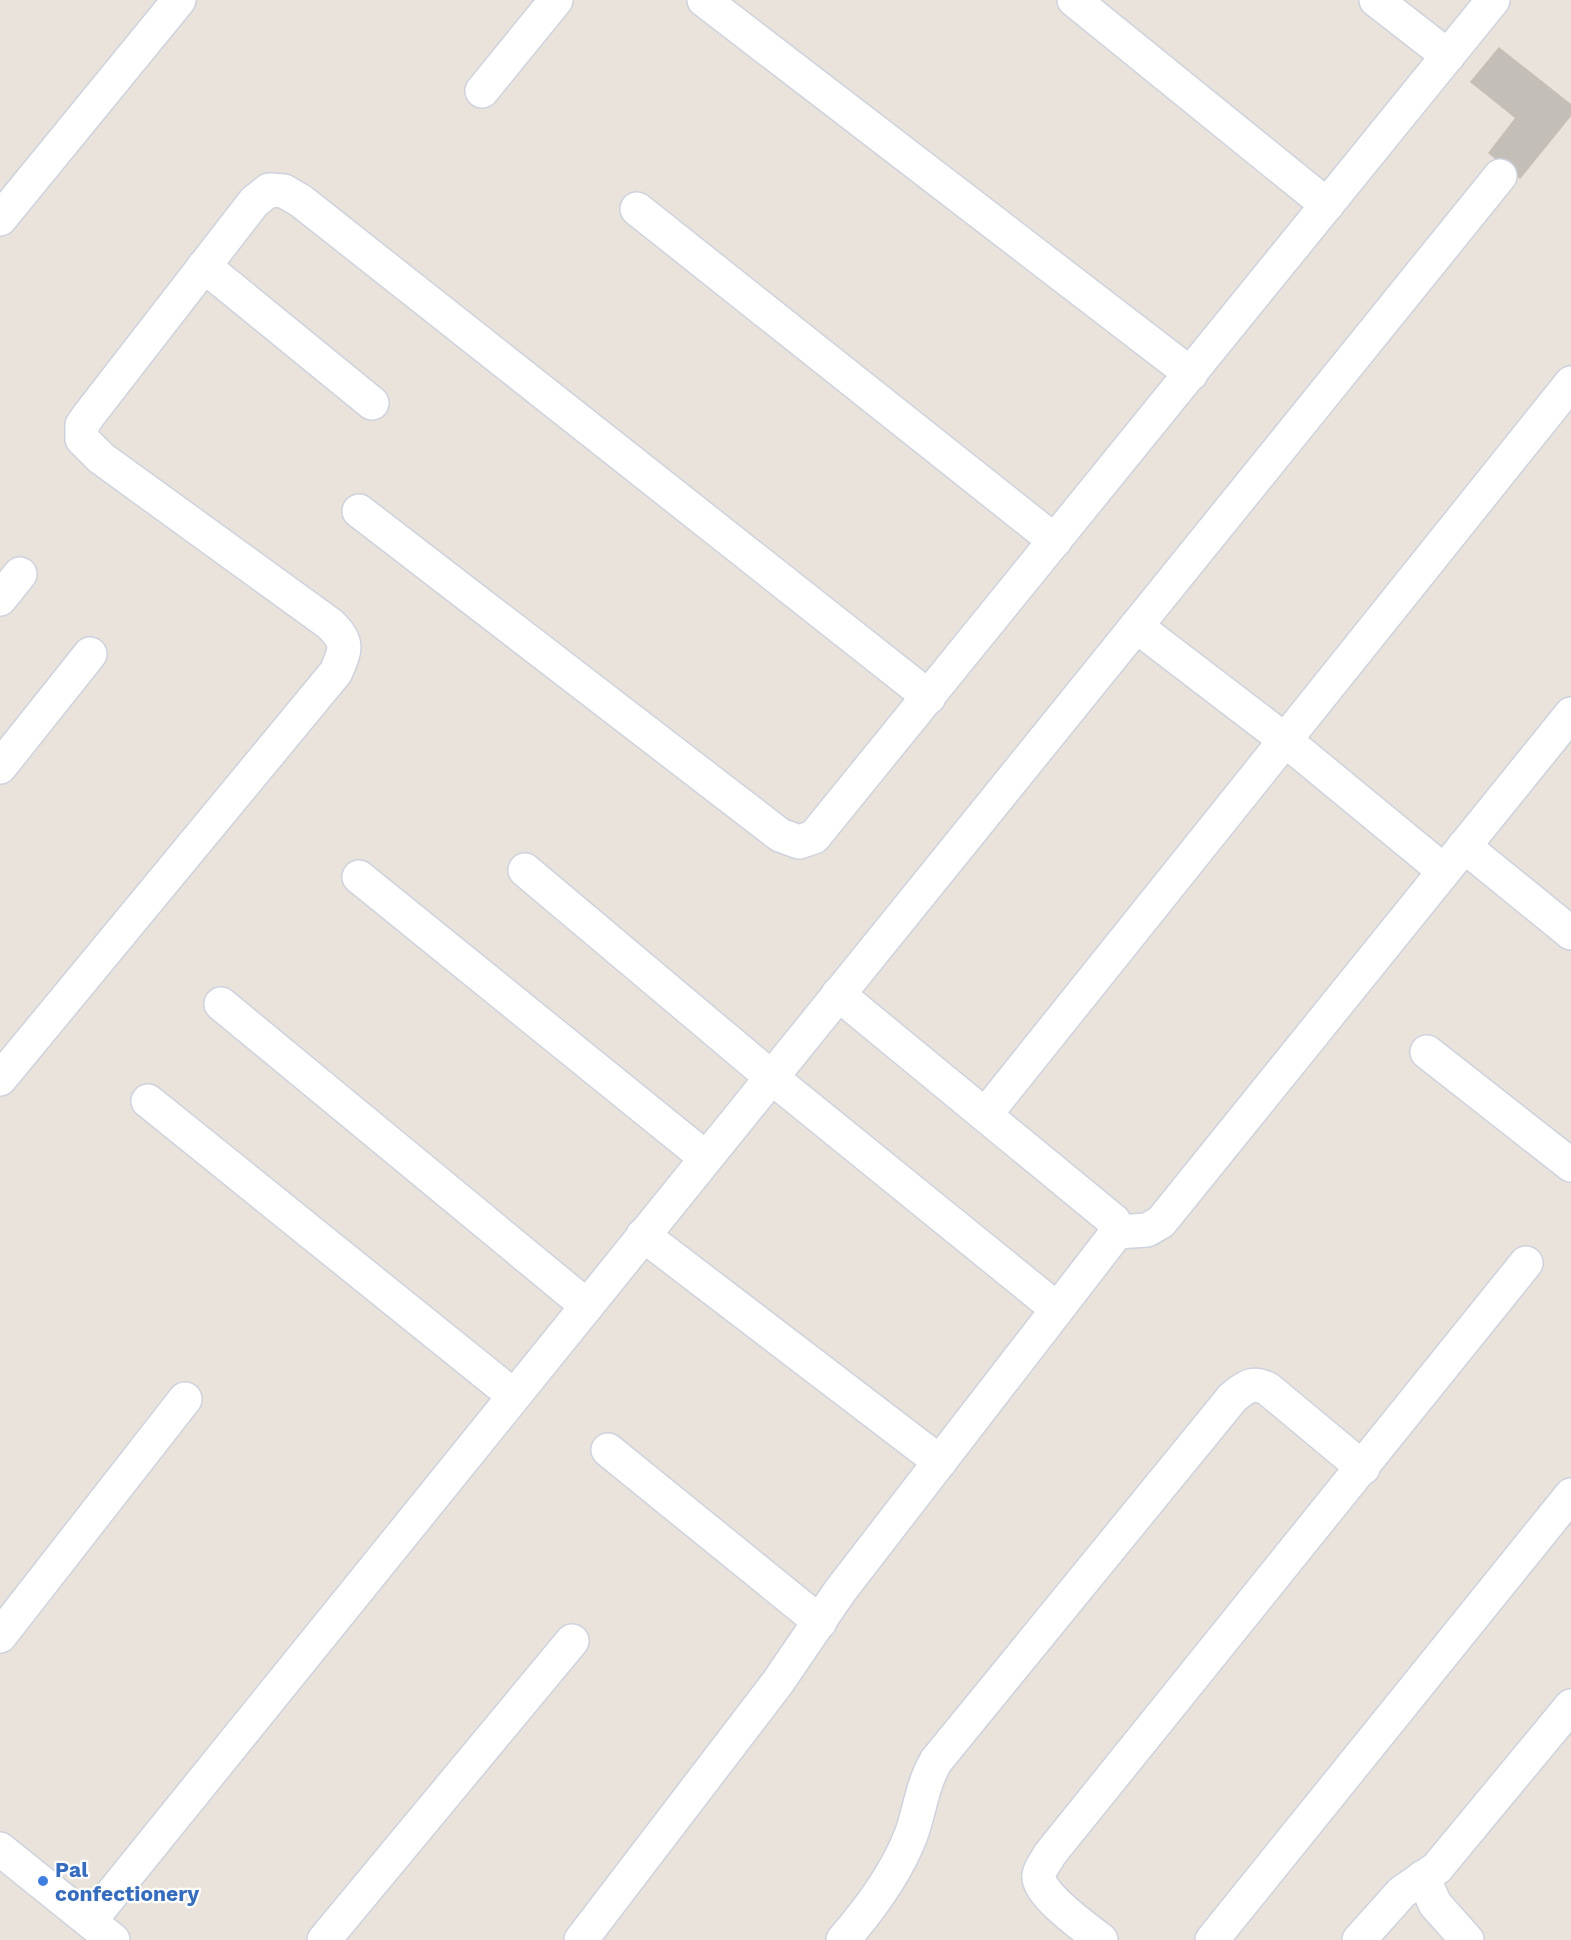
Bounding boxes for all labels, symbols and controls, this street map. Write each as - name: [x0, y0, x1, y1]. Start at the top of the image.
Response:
- place label: Pal confectionery: [55, 1857, 199, 1906]
- marker: Pal confectionery: [36, 1874, 50, 1888]

